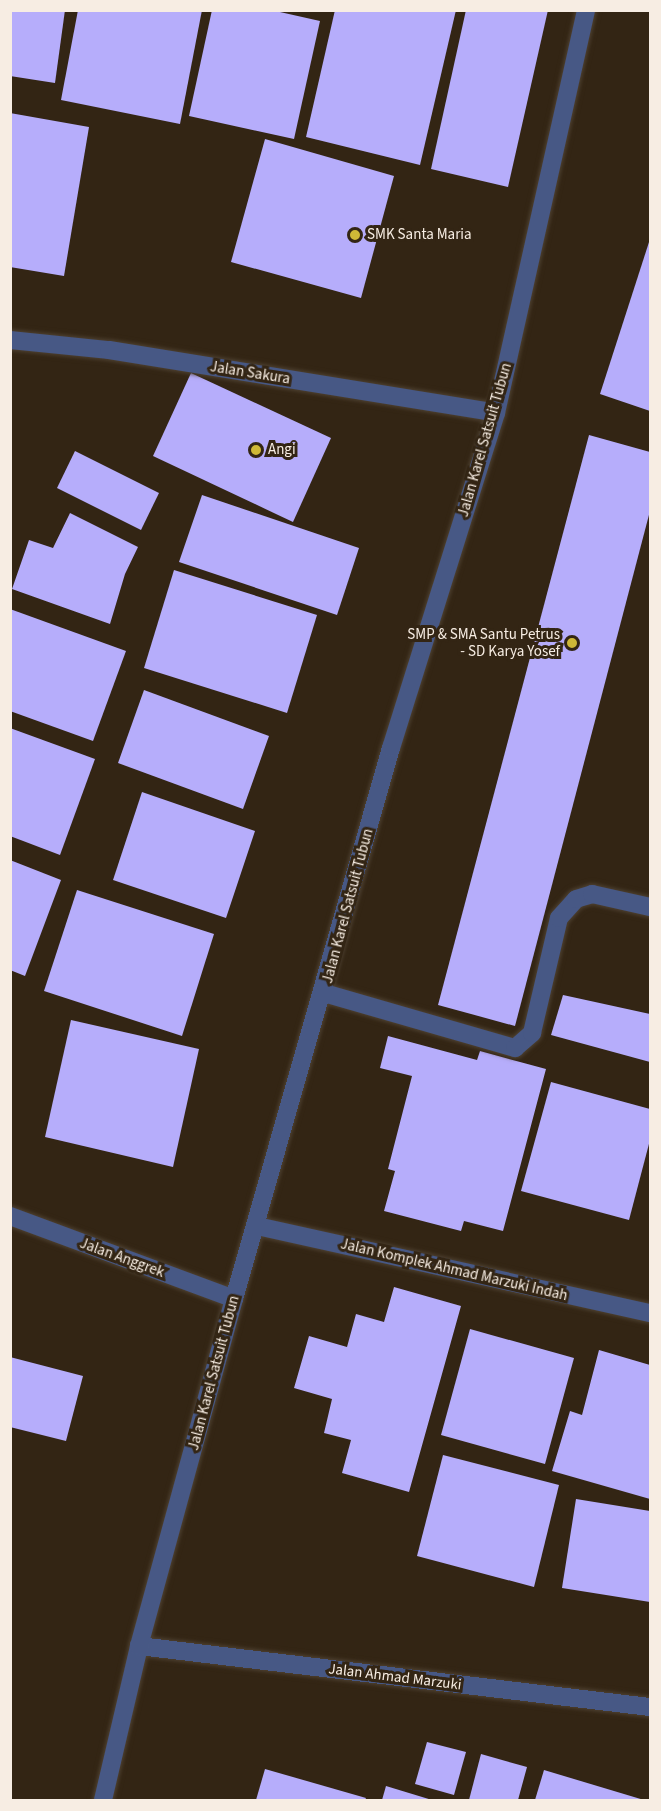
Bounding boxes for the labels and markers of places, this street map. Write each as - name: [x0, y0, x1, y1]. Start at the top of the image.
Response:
- place label: SMK Santa Maria: [367, 226, 472, 244]
- marker: SMK Santa Maria: [348, 228, 362, 242]
- place label: Angi: [268, 441, 296, 459]
- marker: Angi: [249, 443, 263, 457]
- place label: SMP & SMA Santu Petrus - SD Karya Yosef: [407, 625, 560, 660]
- marker: SMP & SMA Santu Petrus - SD Karya Yosef: [565, 636, 579, 650]

